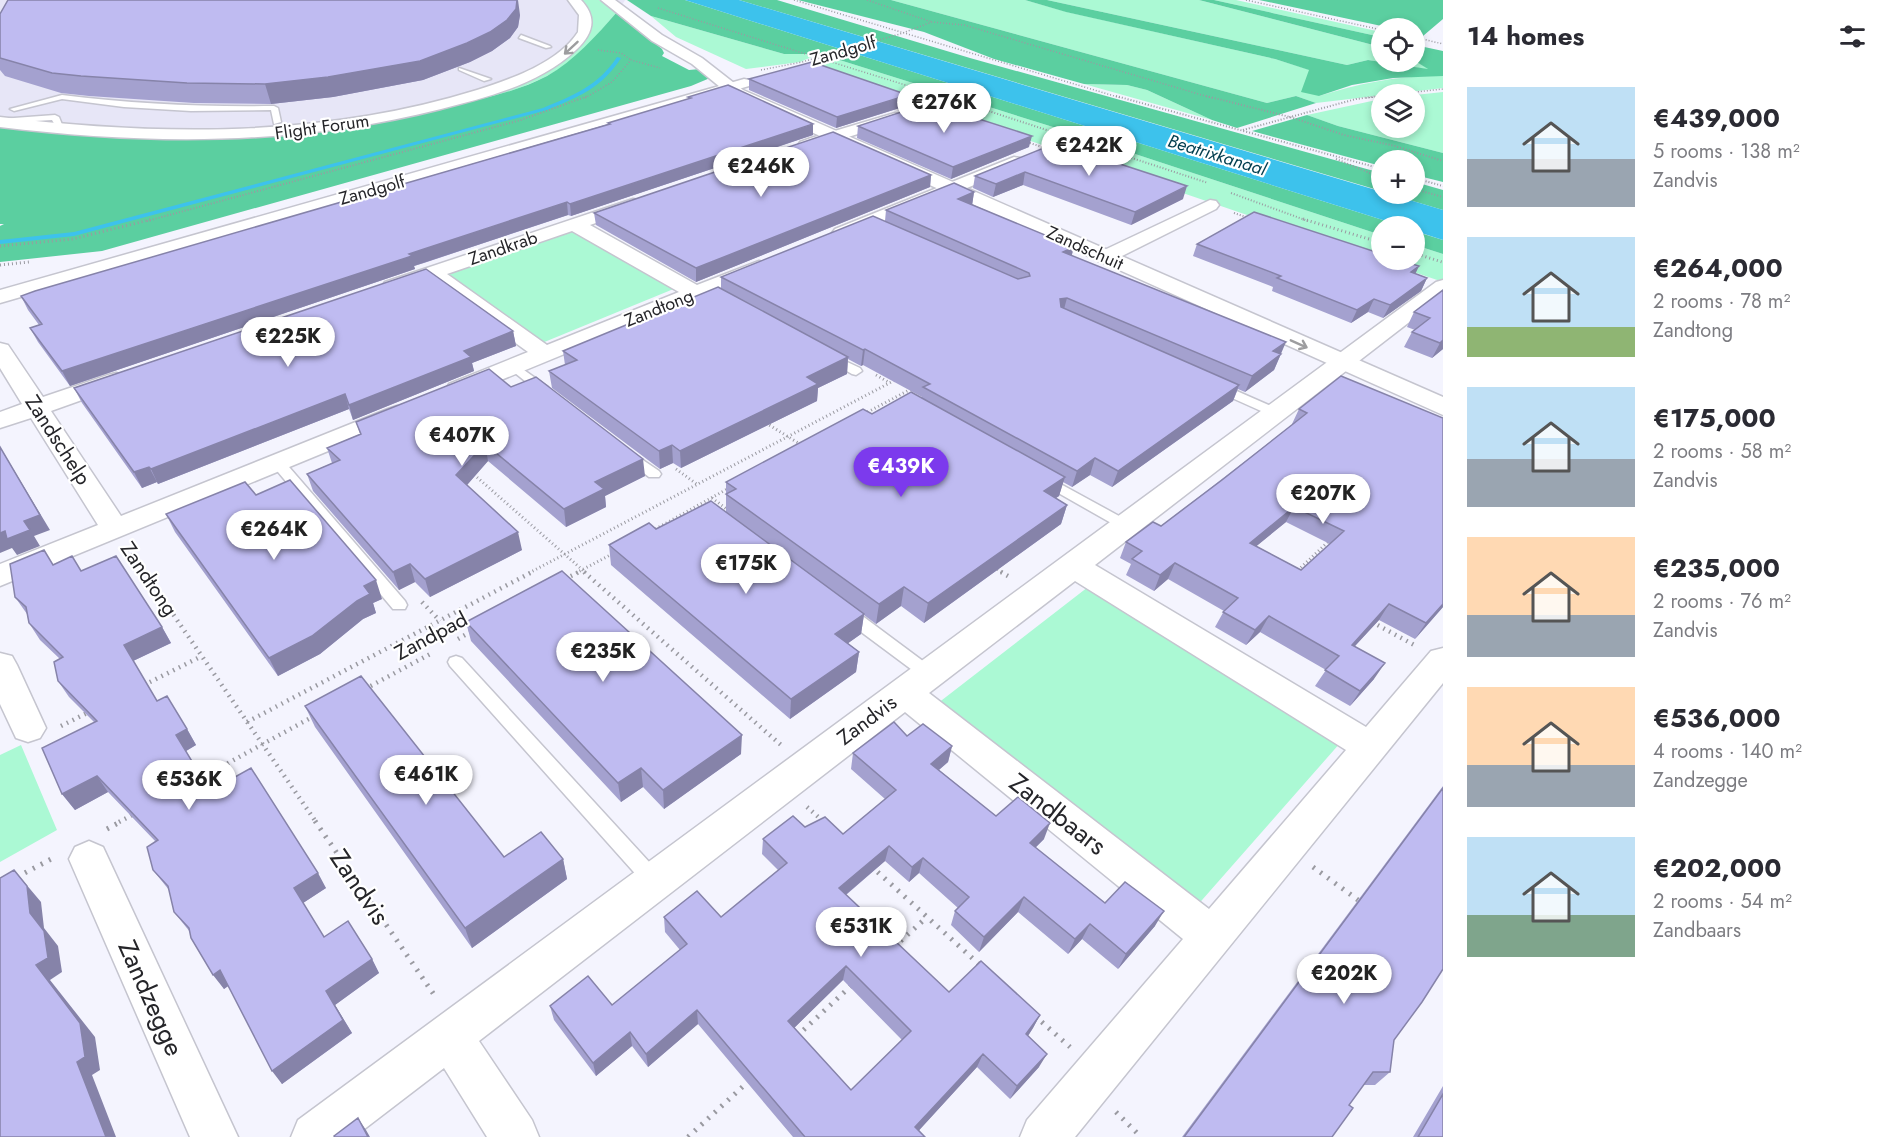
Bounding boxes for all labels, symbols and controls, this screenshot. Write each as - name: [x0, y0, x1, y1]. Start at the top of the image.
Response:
- text: 14 homes: [1467, 17, 1584, 55]
- map controls: [1371, 18, 1425, 270]
- button: locate: [1371, 18, 1425, 72]
- icon: filters: [1836, 20, 1869, 53]
- street label: Zandgolf: [807, 29, 880, 73]
- one-way arrow: [564, 41, 579, 55]
- pin: €276K: [902, 83, 986, 134]
- button: layers: [1371, 84, 1425, 138]
- text: €276K: [911, 88, 977, 117]
- text: €439,000: [1653, 99, 1780, 137]
- street label: Flight Forum: [273, 108, 371, 146]
- icon: home: [1515, 111, 1587, 183]
- pin: €242K: [1047, 126, 1131, 177]
- water label: Beatrixkanaal: [1165, 128, 1270, 183]
- text: €242K: [1055, 131, 1123, 160]
- text: 5 rooms · 138 m²: [1653, 137, 1800, 166]
- pin: €246K: [719, 147, 803, 198]
- button: +: [1371, 150, 1425, 204]
- text: €246K: [727, 152, 795, 181]
- text: Zandvis: [1653, 166, 1717, 195]
- street label: Zandgolf: [336, 168, 409, 212]
- button: −: [1371, 216, 1425, 270]
- street label: Zandschuit: [1042, 219, 1128, 277]
- street label: Zandkrab: [465, 224, 541, 272]
- text: €264,000: [1653, 249, 1783, 287]
- icon: home: [1515, 261, 1587, 333]
- street label: Zandtong: [621, 282, 697, 334]
- text: 2 rooms · 78 m²: [1653, 287, 1790, 316]
- text: Zandtong: [1653, 316, 1733, 345]
- pin: €225K: [246, 317, 330, 368]
- text: €225K: [255, 322, 321, 351]
- one-way arrow: [1290, 339, 1308, 350]
- street label: Zandschelp: [18, 389, 98, 491]
- text: €175,000: [1653, 399, 1776, 437]
- icon: home: [1515, 411, 1587, 483]
- pin: €407K: [420, 416, 504, 467]
- text: €407K: [429, 421, 495, 450]
- text: 2 rooms · 58 m²: [1653, 437, 1791, 466]
- pin: €439K: [859, 447, 943, 498]
- text: €439K: [868, 452, 934, 481]
- text: Zandvis: [1653, 466, 1717, 495]
- pin: €207K: [1281, 474, 1365, 525]
- text: €207K: [1290, 479, 1356, 508]
- pin: €264K: [232, 510, 316, 561]
- text: €264K: [240, 515, 308, 544]
- street label: Zandtong: [113, 536, 185, 622]
- pin: €175K: [704, 544, 788, 595]
- text: €175K: [715, 549, 777, 578]
- text: €235,000: [1653, 549, 1780, 587]
- icon: home: [1515, 561, 1587, 633]
- text: 2 rooms · 76 m²: [1653, 587, 1791, 616]
- street label: Zandpad: [389, 604, 473, 668]
- text: Zandvis: [1653, 616, 1717, 645]
- pin: €235K: [561, 632, 645, 683]
- text: €235K: [570, 637, 636, 666]
- street label: Zandvis: [831, 688, 903, 752]
- text: €536,000: [1653, 699, 1780, 737]
- icon: home: [1515, 711, 1587, 783]
- text: 4 rooms · 140 m²: [1653, 737, 1802, 766]
- pin: €461K: [384, 755, 468, 806]
- pin: €536K: [147, 760, 231, 811]
- text: €461K: [394, 760, 458, 789]
- street label: Zandbaars: [1001, 764, 1115, 864]
- text: €536K: [156, 765, 222, 794]
- text: Zandzegge: [1653, 766, 1748, 795]
- street label: Zandvis: [321, 842, 399, 932]
- text: €202,000: [1653, 849, 1781, 887]
- icon: home: [1515, 861, 1587, 933]
- text: 2 rooms · 54 m²: [1653, 887, 1792, 916]
- pin: €531K: [819, 907, 903, 958]
- text: €531K: [830, 912, 892, 941]
- text: Zandbaars: [1653, 916, 1741, 945]
- street label: Zandzegge: [109, 934, 193, 1062]
- pin: €202K: [1302, 954, 1386, 1005]
- text: €202K: [1311, 959, 1377, 988]

